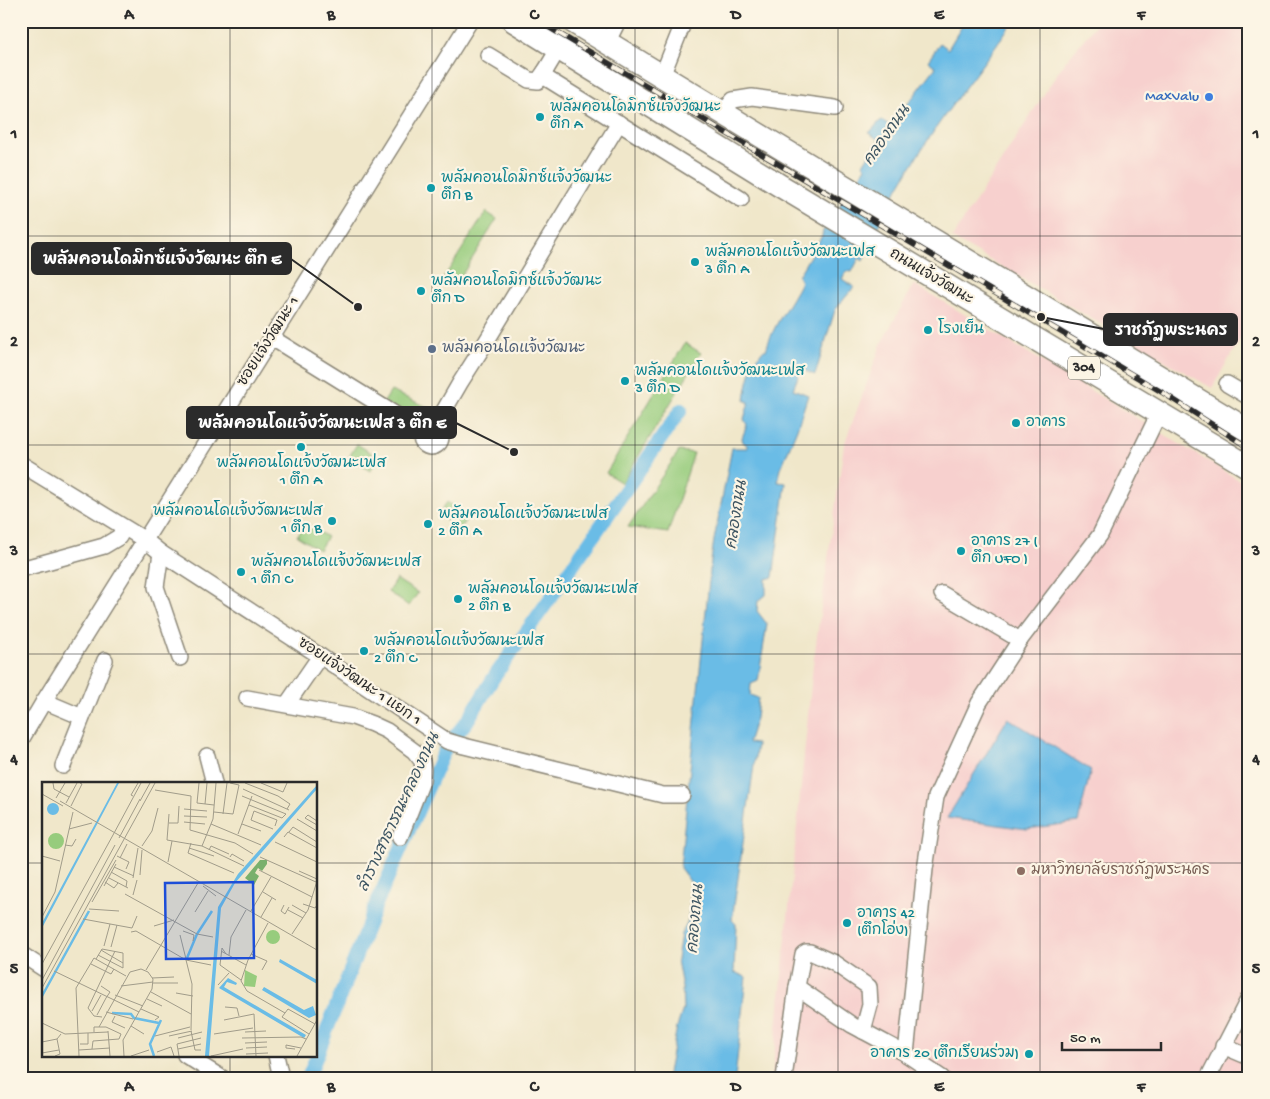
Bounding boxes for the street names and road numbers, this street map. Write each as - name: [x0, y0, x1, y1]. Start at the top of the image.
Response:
- street label: ถนนแจ้งวัฒนะ: [886, 242, 978, 309]
- street label: ซอยแจ้งวัฒนะ 1: [232, 292, 304, 390]
- road number: 304: [1068, 356, 1100, 379]
- street label: ซอยแจ้งวัฒนะ 1 แยก 1: [294, 632, 426, 730]

